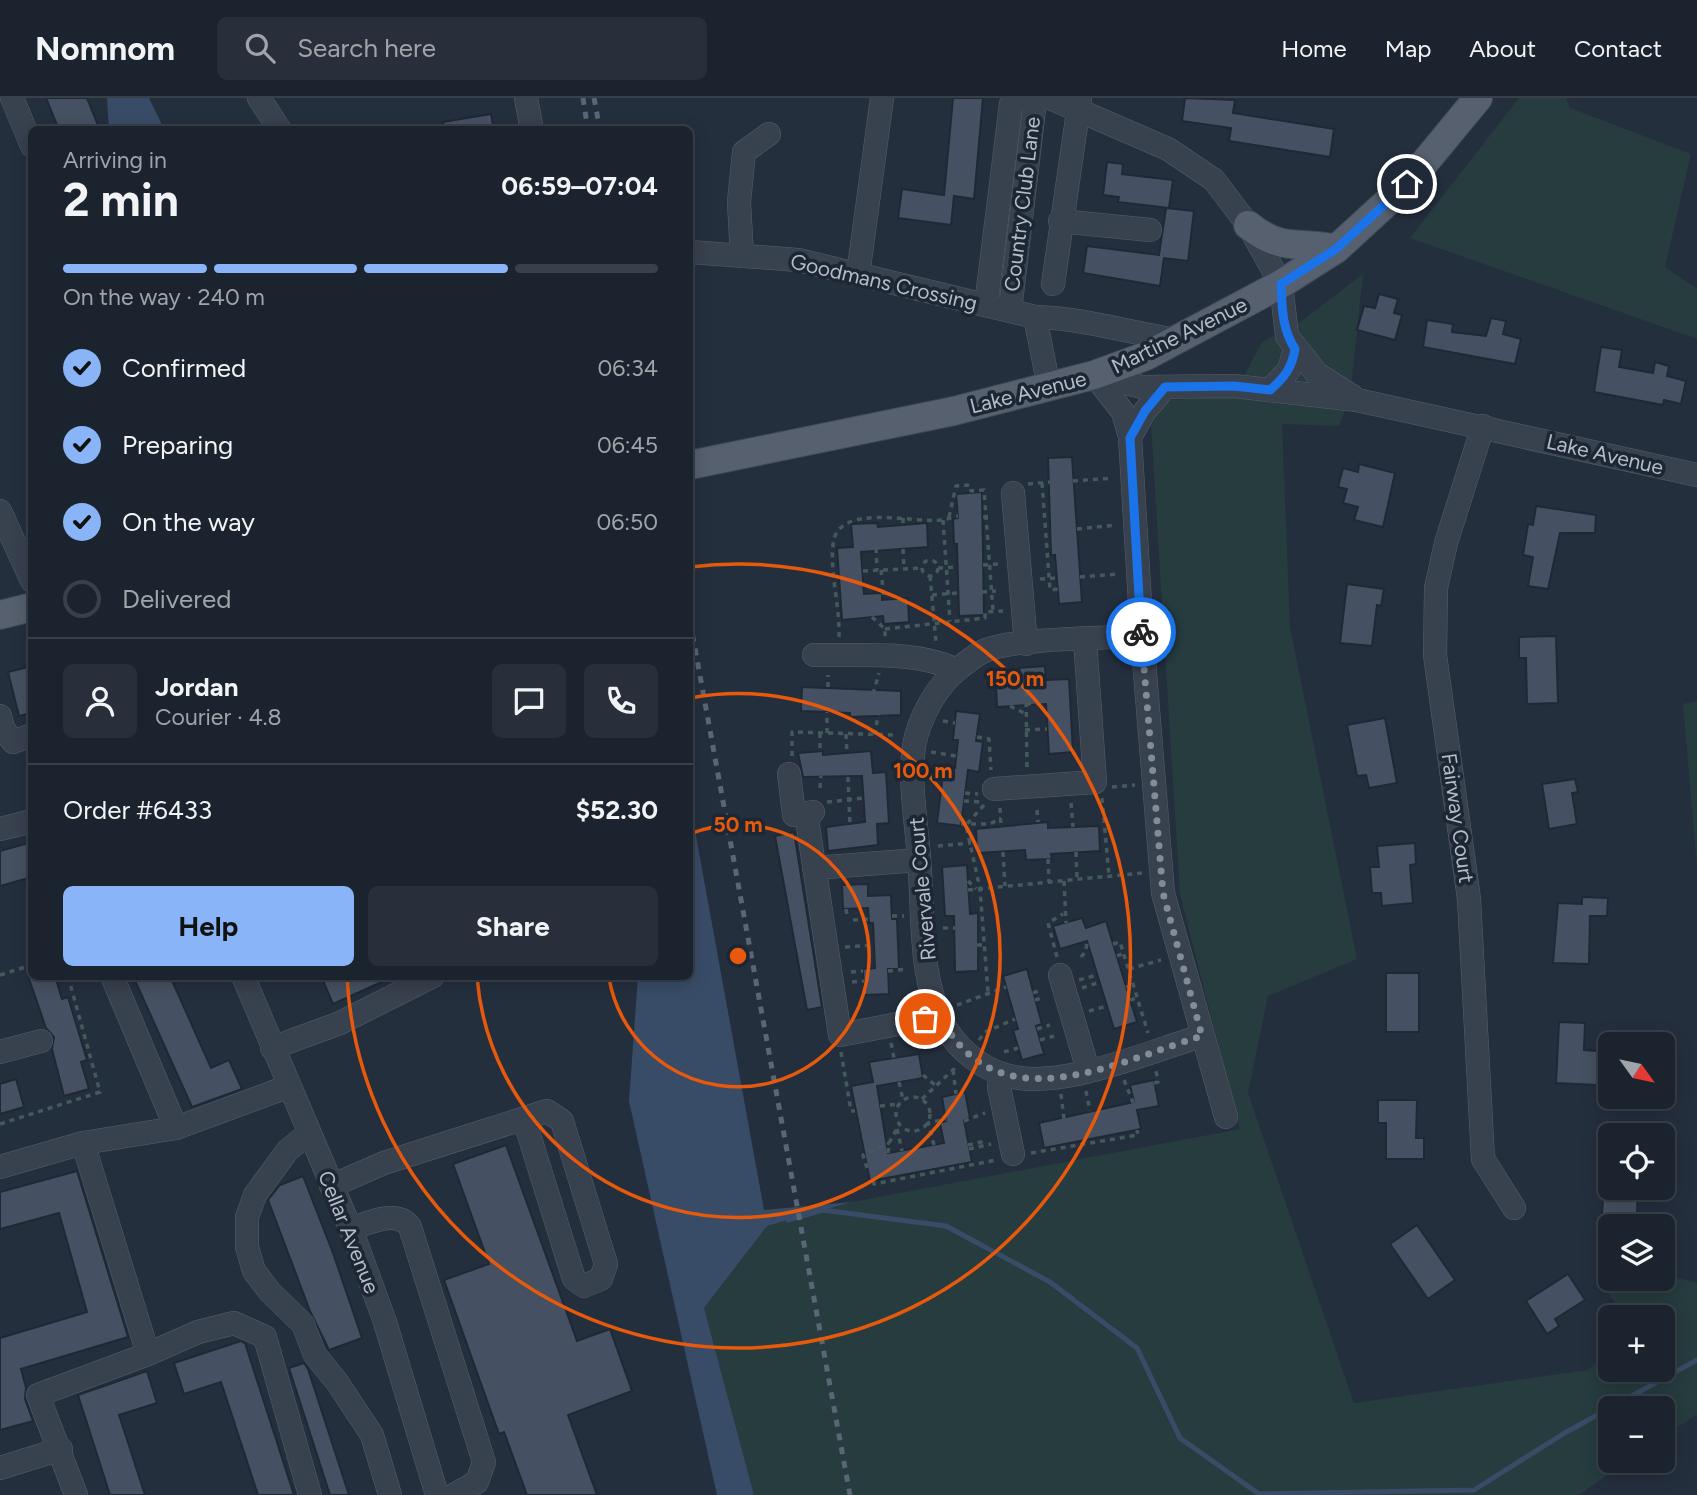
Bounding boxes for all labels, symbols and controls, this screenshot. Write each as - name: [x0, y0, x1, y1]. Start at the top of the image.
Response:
- search box: [217, 17, 707, 80]
- text: Nomnom: [35, 29, 175, 68]
- icon: search: [241, 29, 279, 67]
- text: Search here: [297, 32, 436, 64]
- text: Home: [1281, 34, 1347, 63]
- text: Map: [1385, 34, 1431, 63]
- text: About: [1469, 34, 1536, 63]
- text: Contact: [1574, 34, 1662, 63]
- street label: Country Club Lane: [999, 115, 1045, 293]
- text: Arriving in: [63, 146, 167, 174]
- pin: [1377, 154, 1437, 214]
- icon: home: [1388, 165, 1426, 203]
- text: 06:59–07:04: [501, 170, 658, 202]
- text: 2 min: [63, 172, 179, 228]
- street label: Goodmans Crossing: [788, 248, 980, 316]
- text: On the way · 240 m: [63, 283, 265, 311]
- street label: Martine Avenue: [1107, 291, 1251, 379]
- icon: check: [63, 349, 101, 387]
- text: Confirmed: [122, 352, 246, 384]
- text: 06:34: [598, 354, 658, 382]
- street label: Lake Avenue: [967, 365, 1089, 419]
- icon: check: [63, 426, 101, 464]
- street label: Lake Avenue: [1544, 428, 1666, 480]
- text: Preparing: [122, 429, 233, 461]
- text: 06:45: [597, 431, 658, 459]
- icon: check: [63, 503, 101, 541]
- text: On the way: [122, 506, 255, 538]
- text: 06:50: [596, 508, 658, 536]
- text: Delivered: [122, 583, 231, 615]
- courier: [1106, 597, 1176, 667]
- icon: bike: [1122, 613, 1160, 651]
- button: person: [63, 664, 137, 738]
- button: chat: [492, 664, 566, 738]
- button: phone: [584, 664, 658, 738]
- text: 150 m: [986, 666, 1044, 691]
- text: Jordan: [155, 671, 238, 703]
- text: Courier · 4.8: [155, 703, 282, 731]
- street label: Fairway Court: [1437, 751, 1480, 885]
- text: 100 m: [893, 758, 953, 783]
- text: Order #6433: [63, 794, 212, 826]
- text: $52.30: [576, 794, 658, 826]
- text: 50 m: [713, 812, 763, 837]
- street label: Rivervale Court: [903, 816, 941, 962]
- button: Help: [63, 886, 354, 966]
- button: Share: [368, 886, 658, 966]
- centre of rings: [726, 944, 750, 968]
- pin: [895, 989, 955, 1049]
- icon: bag: [906, 1000, 944, 1038]
- north arrow: [1598, 1032, 1675, 1110]
- map controls: [1598, 1032, 1675, 1473]
- button: locate: [1598, 1123, 1675, 1200]
- street label: Cellar Avenue: [313, 1167, 385, 1297]
- button: layers: [1598, 1214, 1675, 1291]
- button: +: [1598, 1305, 1675, 1382]
- button: −: [1598, 1396, 1675, 1473]

